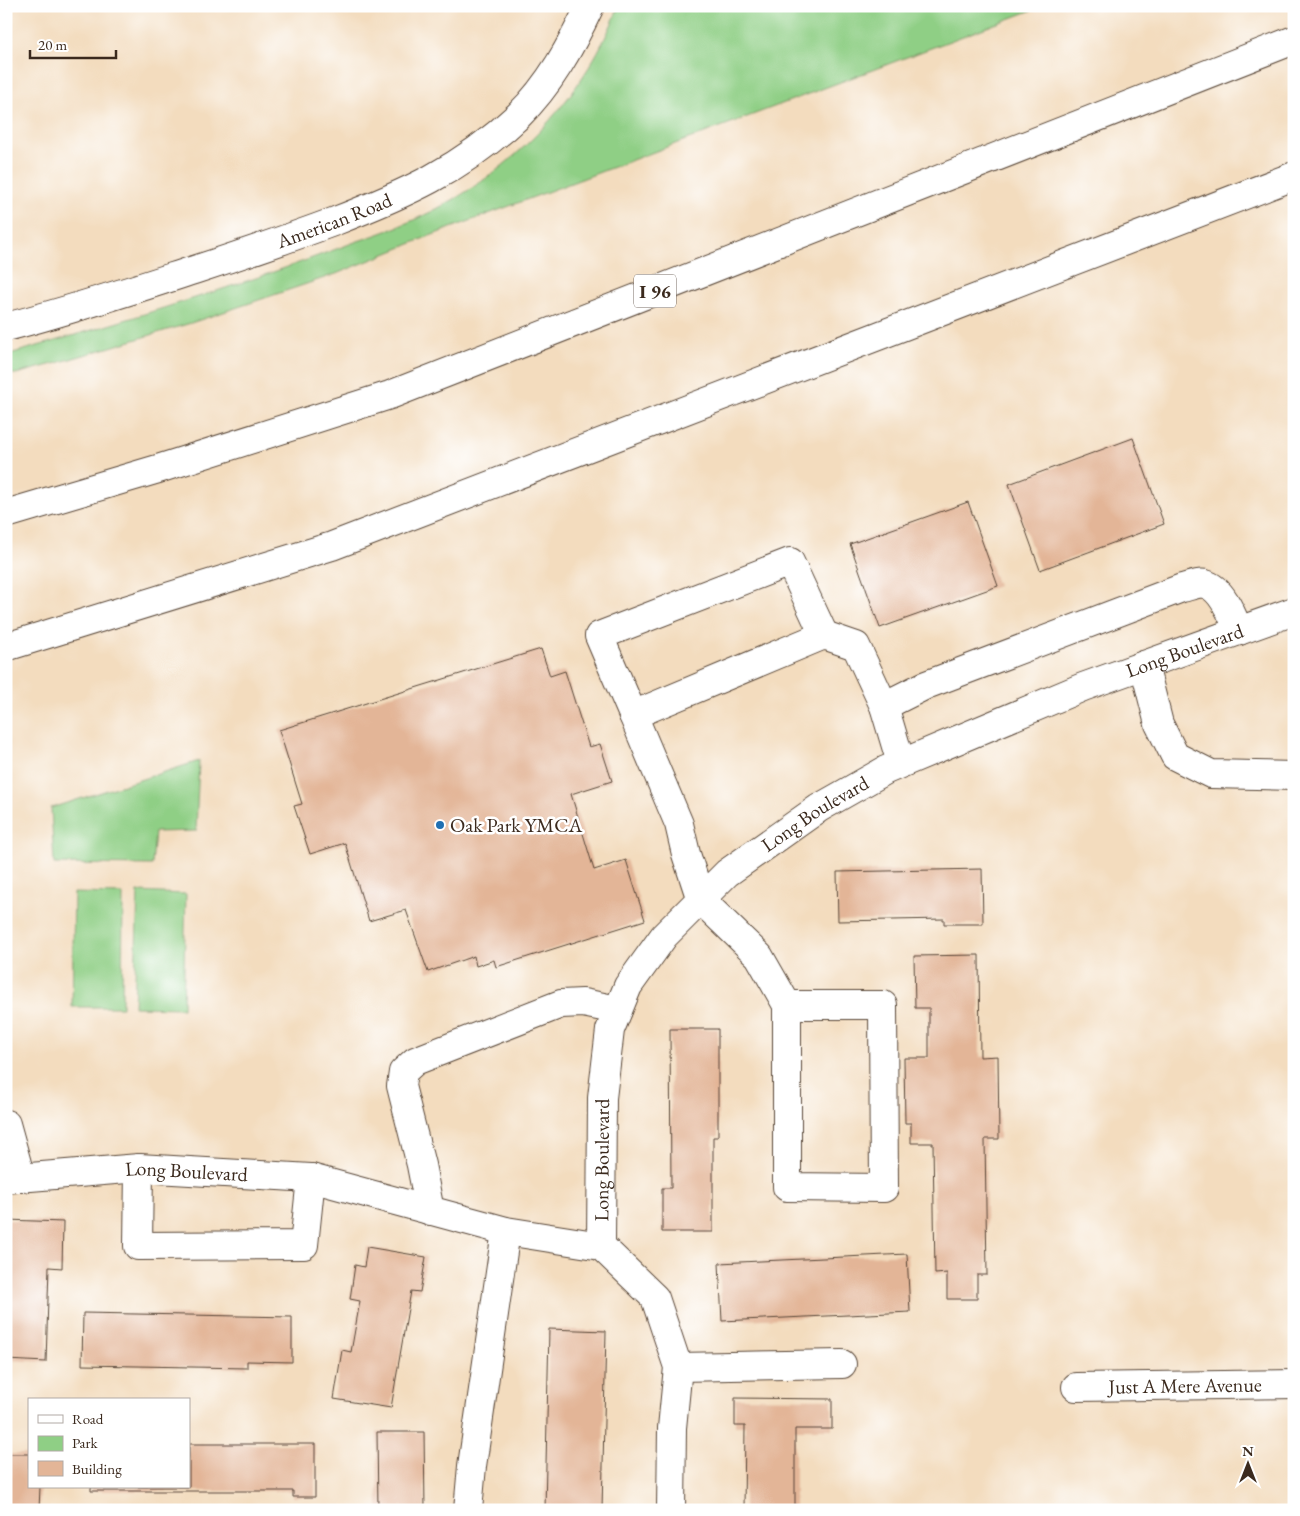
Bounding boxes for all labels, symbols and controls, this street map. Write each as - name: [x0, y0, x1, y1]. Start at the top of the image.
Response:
- scale bar: [30, 28, 116, 60]
- text: 20 m: [38, 35, 67, 54]
- street label: American Road: [272, 186, 396, 255]
- road number: I 96: [634, 274, 676, 308]
- street label: Long Boulevard: [1122, 617, 1248, 684]
- street label: Long Boulevard: [756, 769, 874, 858]
- place label: Oak Park YMCA: [450, 812, 582, 838]
- marker: Oak Park YMCA: [434, 819, 446, 831]
- street label: Long Boulevard: [588, 1098, 615, 1222]
- street label: Long Boulevard: [124, 1155, 249, 1187]
- street label: Just A Mere Avenue: [1106, 1371, 1262, 1400]
- legend: [28, 1398, 190, 1488]
- text: Road: [72, 1409, 104, 1428]
- text: Park: [72, 1433, 99, 1452]
- north arrow: [1222, 1438, 1272, 1488]
- text: N: [1242, 1442, 1254, 1460]
- text: Building: [72, 1459, 122, 1478]

